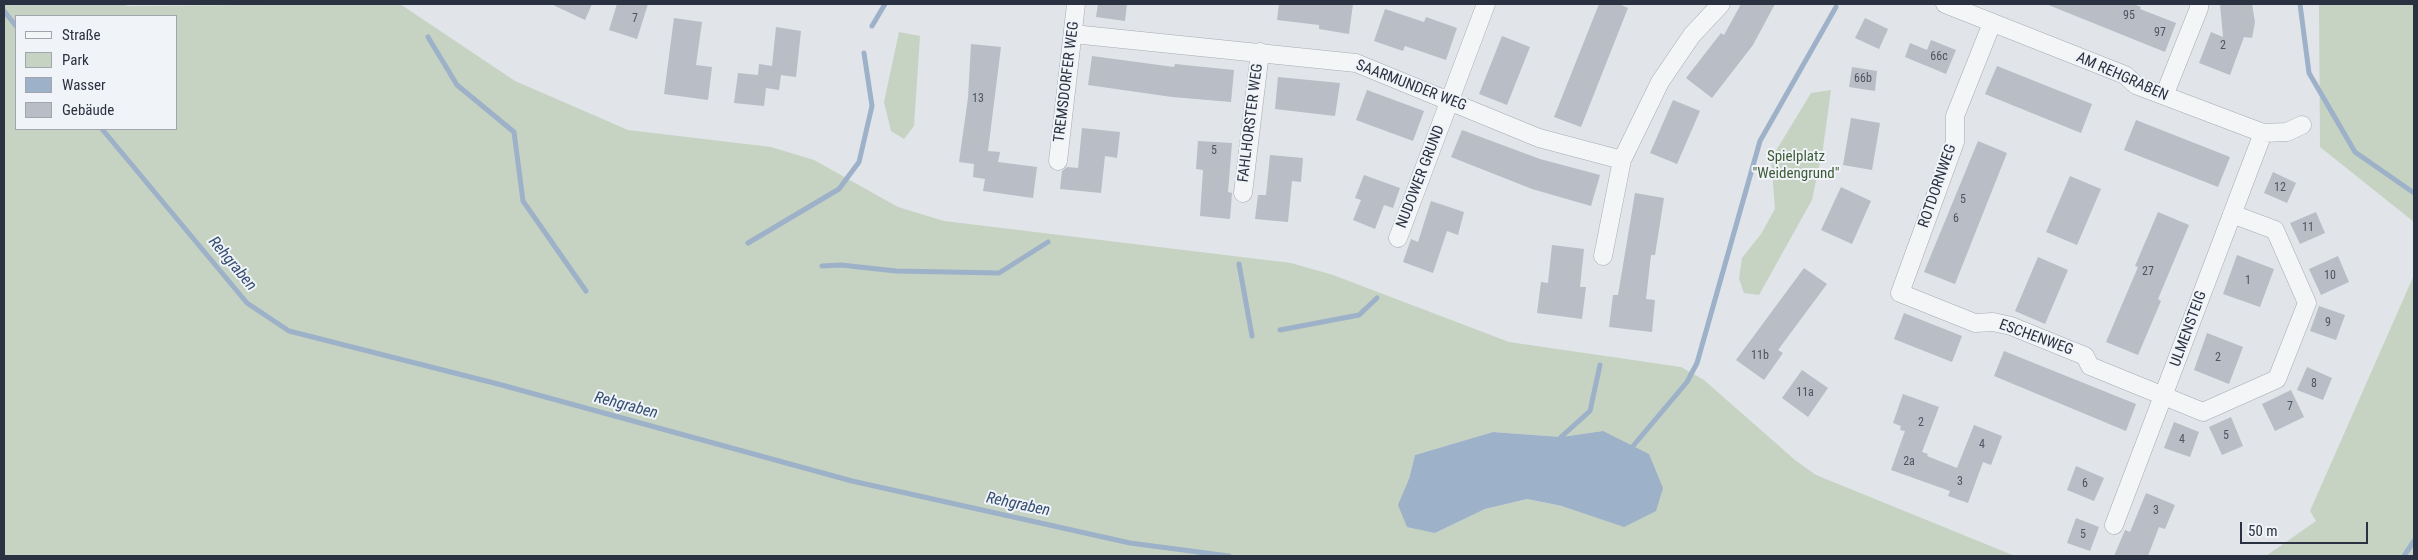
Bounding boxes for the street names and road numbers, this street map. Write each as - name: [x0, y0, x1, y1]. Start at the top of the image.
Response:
- street label: TREMSDORFER WEG: [1051, 21, 1083, 143]
- street label: AM REHGRABEN: [2073, 49, 2171, 105]
- street label: SAARMUNDER WEG: [1353, 57, 1469, 115]
- street label: FAHLHORSTER WEG: [1235, 63, 1267, 183]
- street label: NUDOWER GRUND: [1393, 123, 1449, 231]
- street label: ROTDORNWEG: [1915, 142, 1961, 230]
- street label: ULMENSTEIG: [2167, 289, 2211, 369]
- street label: ESCHENWEG: [1996, 316, 2076, 360]

